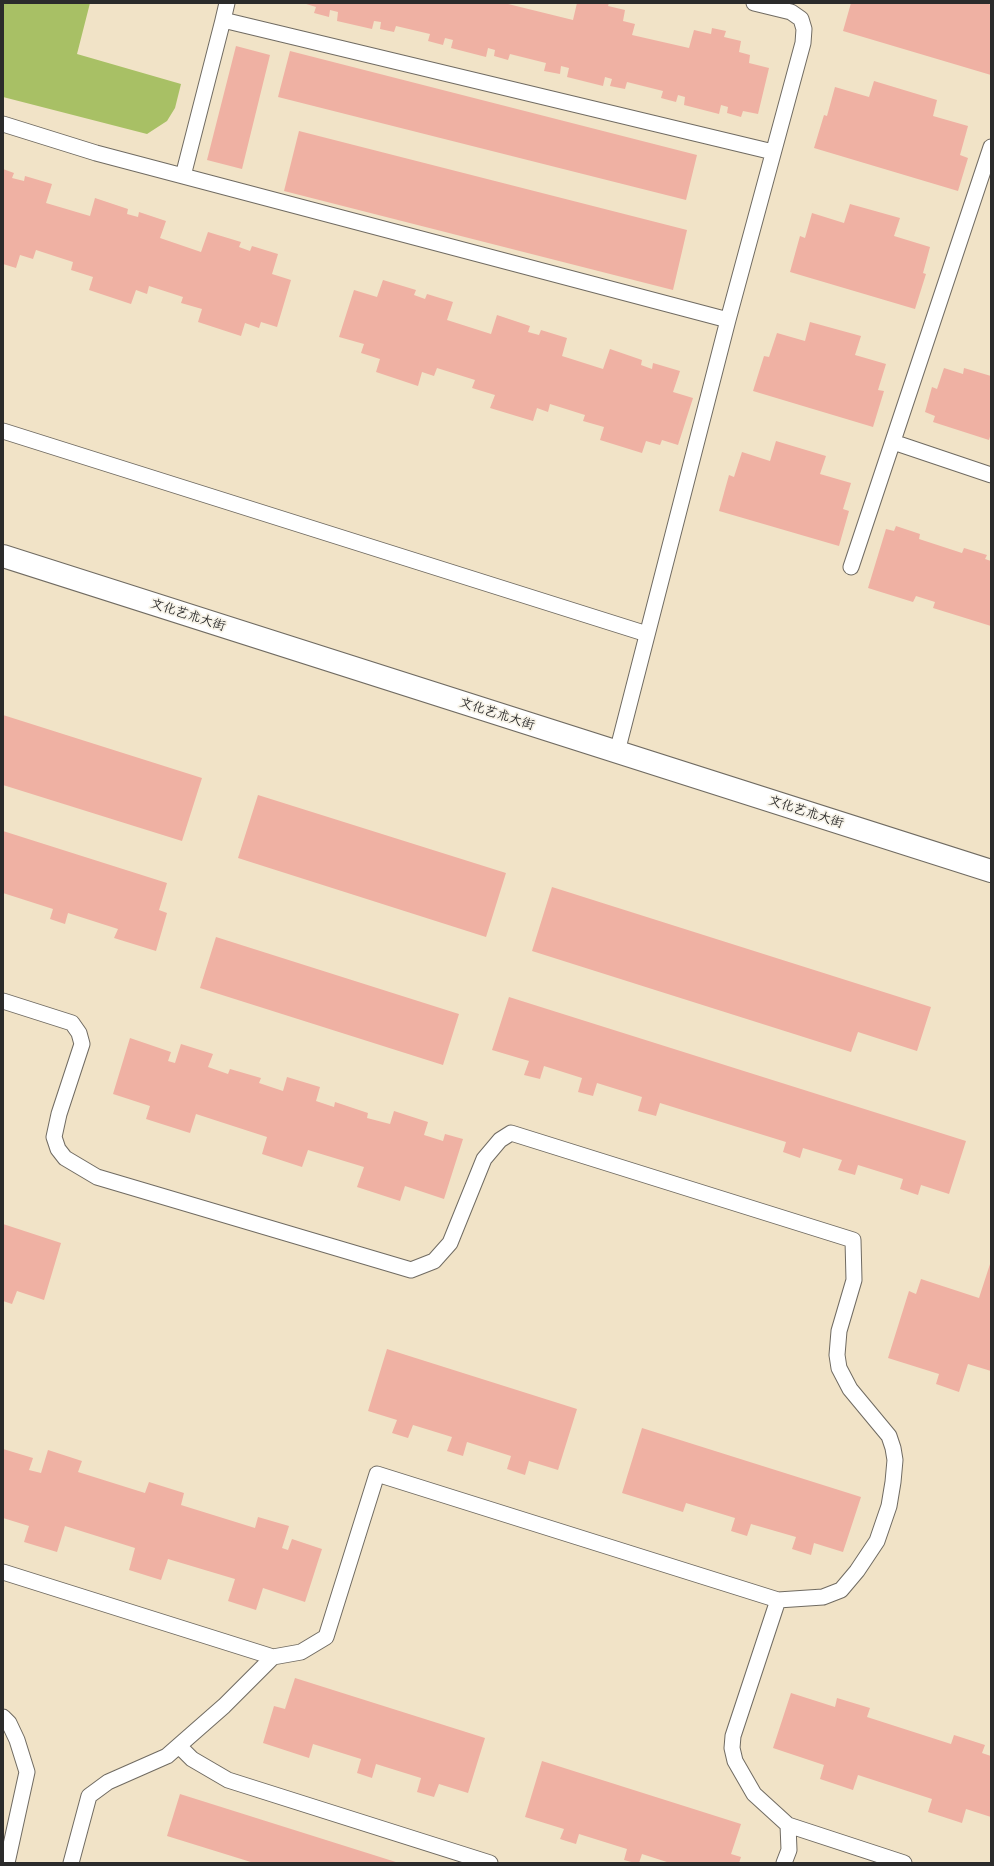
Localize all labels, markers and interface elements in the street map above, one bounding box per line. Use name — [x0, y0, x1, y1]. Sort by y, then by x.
street label: 文化艺术大街 — [148, 596, 228, 634]
street label: 文化艺术大街 — [457, 695, 537, 733]
street label: 文化艺术大街 — [766, 793, 846, 831]

